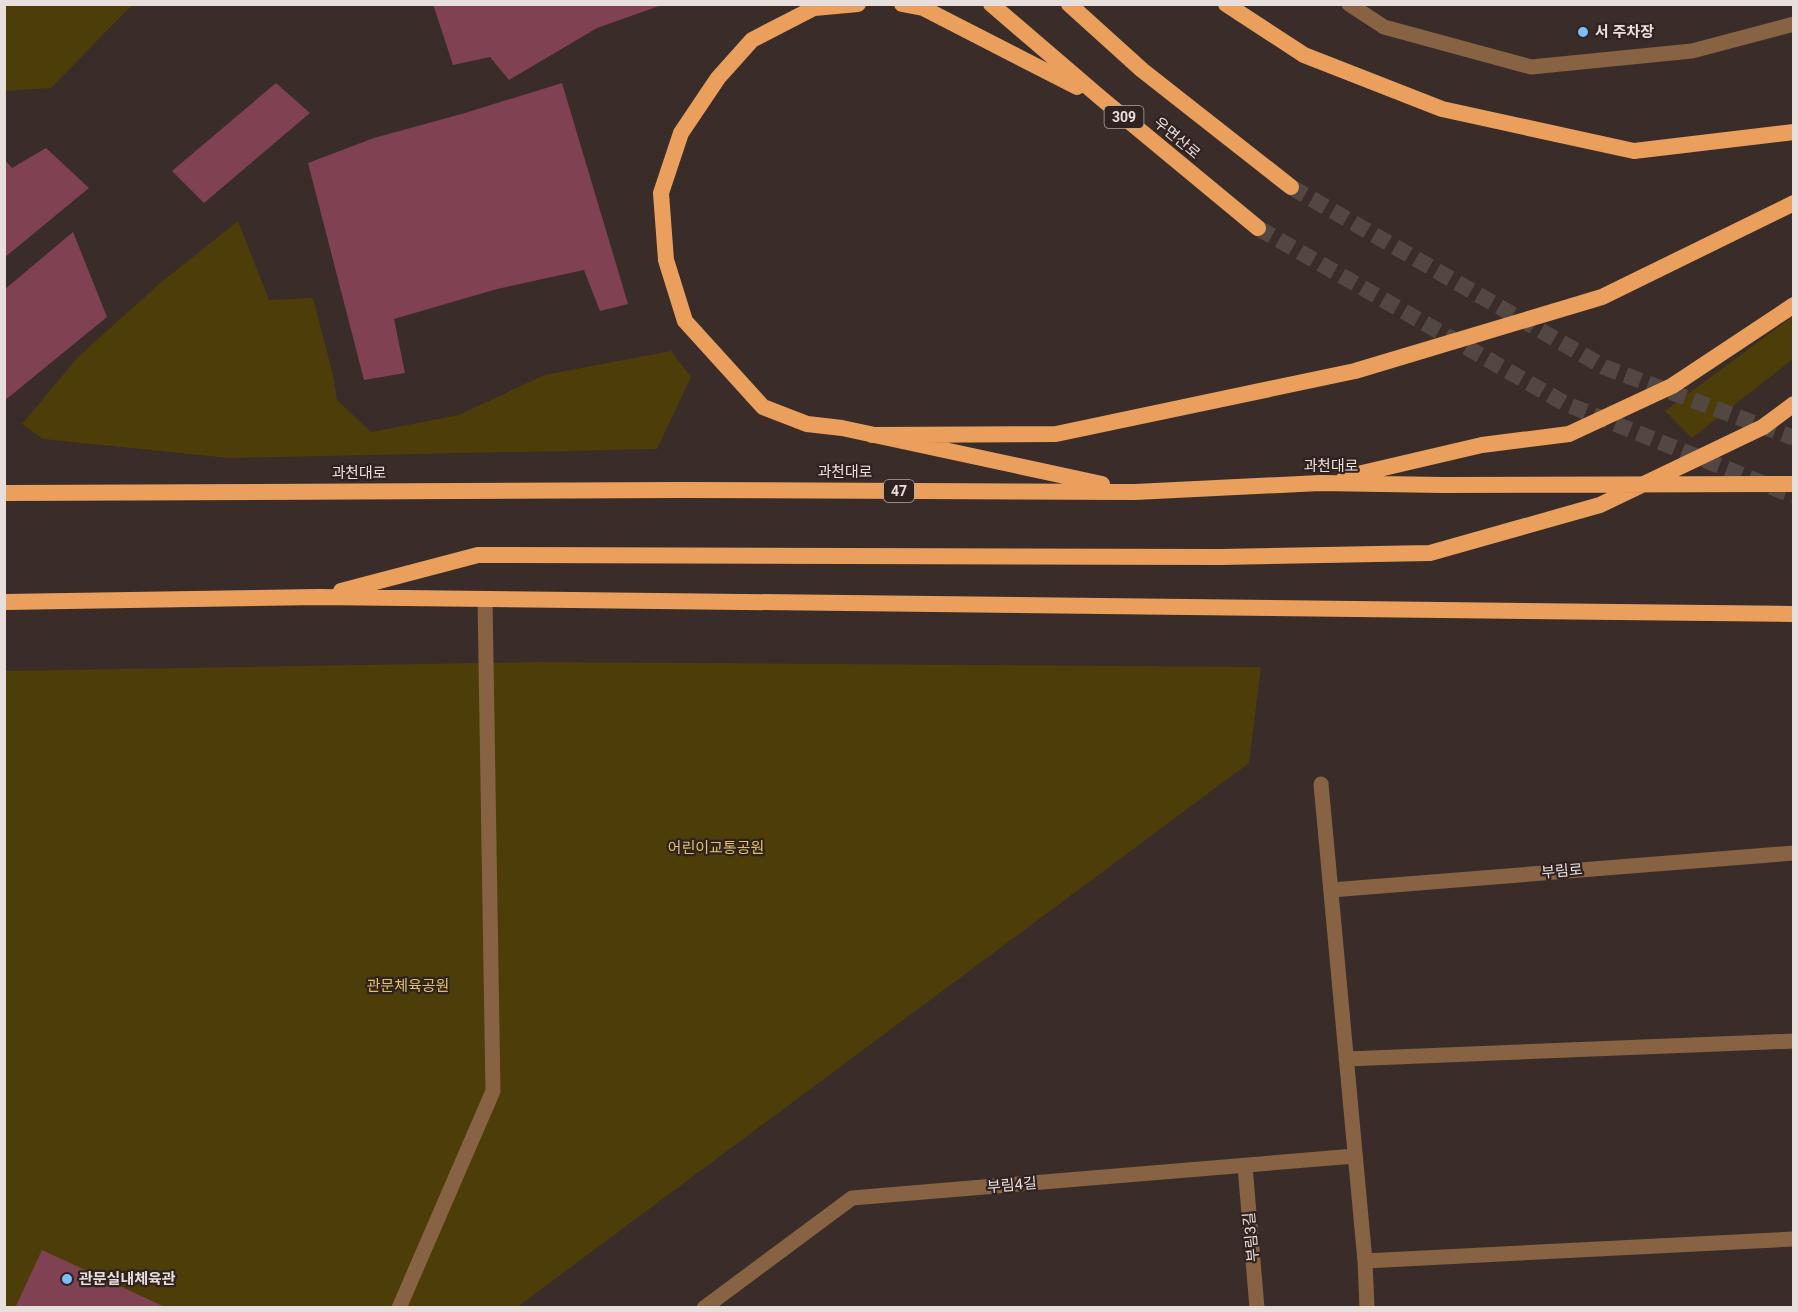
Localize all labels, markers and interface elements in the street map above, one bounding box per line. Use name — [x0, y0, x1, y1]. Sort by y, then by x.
place label: 서 주차장 — [1595, 23, 1654, 41]
marker: 서 주차장 — [1576, 25, 1590, 39]
road number: 309 — [1104, 106, 1144, 128]
street label: 우면산로 — [1150, 113, 1204, 163]
street label: 과천대로 — [1303, 457, 1359, 475]
street label: 과천대로 — [817, 463, 873, 481]
street label: 과천대로 — [331, 464, 387, 482]
road number: 47 — [884, 480, 914, 502]
park label: 어린이교통공원 — [668, 839, 764, 857]
street label: 부림로 — [1541, 860, 1583, 882]
park label: 관문체육공원 — [367, 977, 449, 995]
street label: 부림4길 — [986, 1174, 1038, 1196]
street label: 부림3길 — [1240, 1211, 1262, 1263]
place label: 관문실내체육관 — [79, 1270, 176, 1288]
marker: 관문실내체육관 — [60, 1272, 74, 1286]

